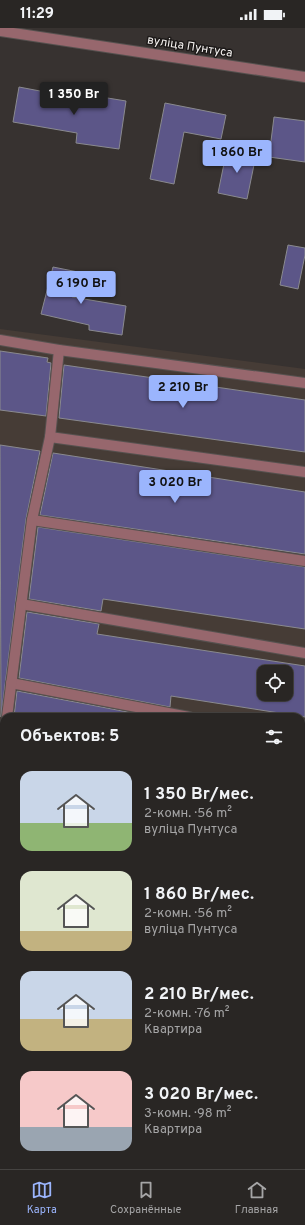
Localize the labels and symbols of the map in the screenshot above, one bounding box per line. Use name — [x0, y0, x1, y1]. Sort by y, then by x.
street label: вуліца Пунтуса — [146, 32, 234, 62]
pin: 1 350 Br — [33, 82, 115, 116]
pin: 1 860 Br — [196, 140, 278, 174]
pin: 6 190 Br — [40, 271, 122, 305]
pin: 2 210 Br — [142, 375, 224, 409]
pin: 3 020 Br — [134, 470, 216, 504]

